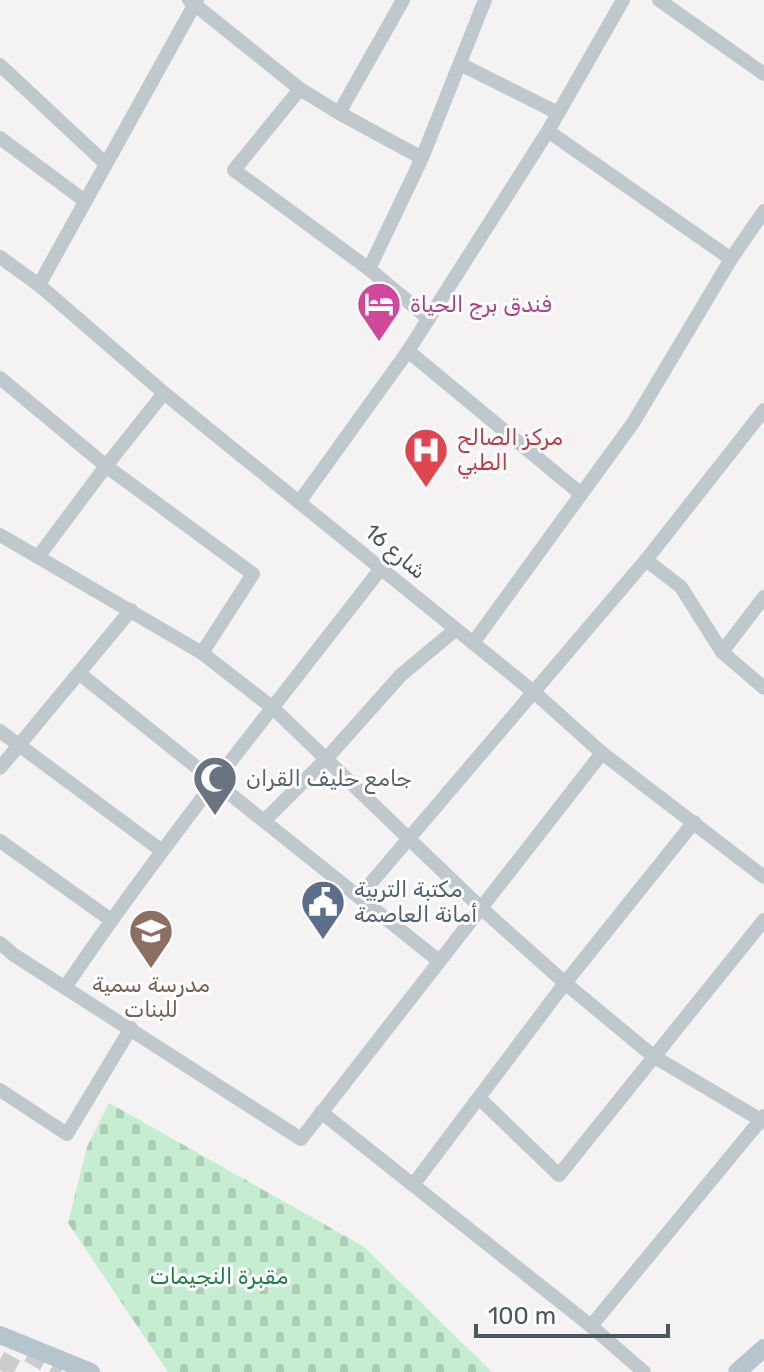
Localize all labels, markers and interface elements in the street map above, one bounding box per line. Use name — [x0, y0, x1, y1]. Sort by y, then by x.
hotel icon: فندق برج الحياة — [355, 280, 403, 343]
place label: فندق برج الحياة — [410, 291, 552, 320]
place label: مركز الصالح الطبي — [457, 424, 563, 479]
hospital icon: مركز الصالح الطبي — [402, 426, 450, 489]
street label: شارع 16 — [358, 518, 432, 586]
mosque icon: جامع حليف القران — [191, 754, 239, 817]
place label: جامع حليف القران — [246, 765, 412, 795]
place label: مكتبة التربية أمانة العاصمة — [354, 876, 477, 928]
public building icon: مكتبة التربية أمانة العاصمة — [299, 878, 347, 941]
school or university icon: مدرسة سمية للبنات — [127, 907, 175, 970]
place label: مدرسة سمية للبنات — [92, 971, 210, 1023]
park label: مقبرة النجيمات — [150, 1263, 288, 1290]
scale bar — [476, 1288, 668, 1338]
text: 100 m — [488, 1302, 556, 1330]

